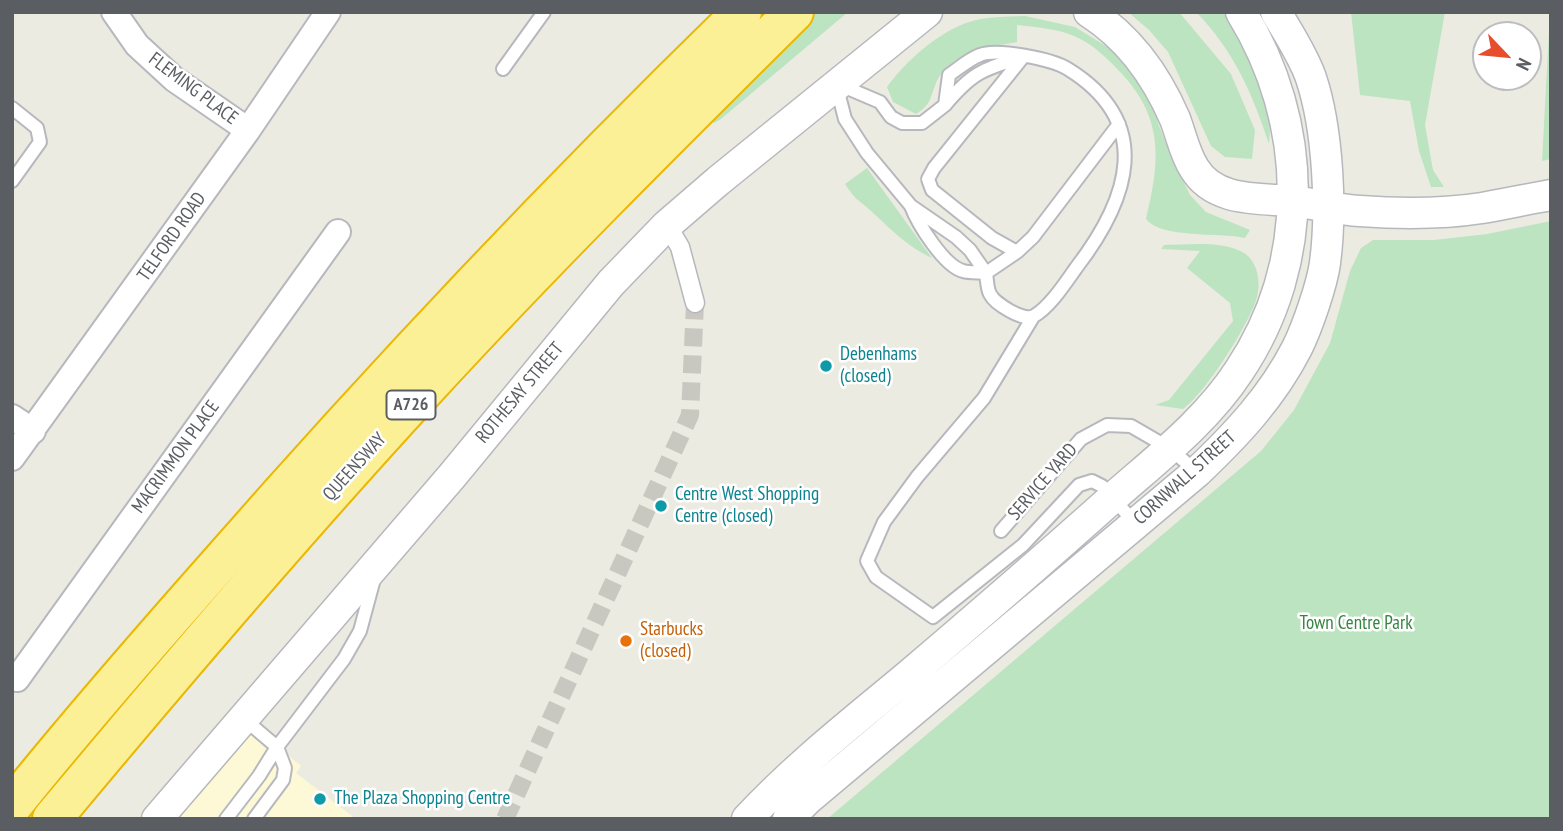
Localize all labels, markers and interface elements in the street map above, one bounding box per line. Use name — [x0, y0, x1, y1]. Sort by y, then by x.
north arrow — [1472, 21, 1542, 91]
street label: FLEMING PLACE — [144, 48, 242, 130]
text: N — [1511, 54, 1537, 74]
street label: TELFORD ROAD — [133, 188, 211, 286]
street label: ROTHESAY STREET — [471, 338, 569, 448]
place label: Debenhams (closed) — [840, 344, 917, 388]
marker: Debenhams (closed) — [818, 358, 834, 374]
road number: A726 — [386, 390, 436, 419]
street label: MACRIMMON PLACE — [127, 396, 225, 518]
street label: CORNWALL STREET — [1129, 426, 1241, 530]
street label: QUEENSWAY — [318, 428, 392, 506]
street label: SERVICE YARD — [1003, 439, 1083, 525]
place label: Centre West Shopping Centre (closed) — [675, 484, 819, 528]
marker: Centre West Shopping Centre (closed) — [653, 498, 669, 514]
park label: Town Centre Park — [1299, 613, 1413, 635]
place label: Starbucks (closed) — [640, 619, 703, 663]
marker: Starbucks (closed) — [618, 633, 634, 649]
place label: The Plaza Shopping Centre — [334, 788, 510, 810]
marker: The Plaza Shopping Centre — [312, 791, 328, 807]

